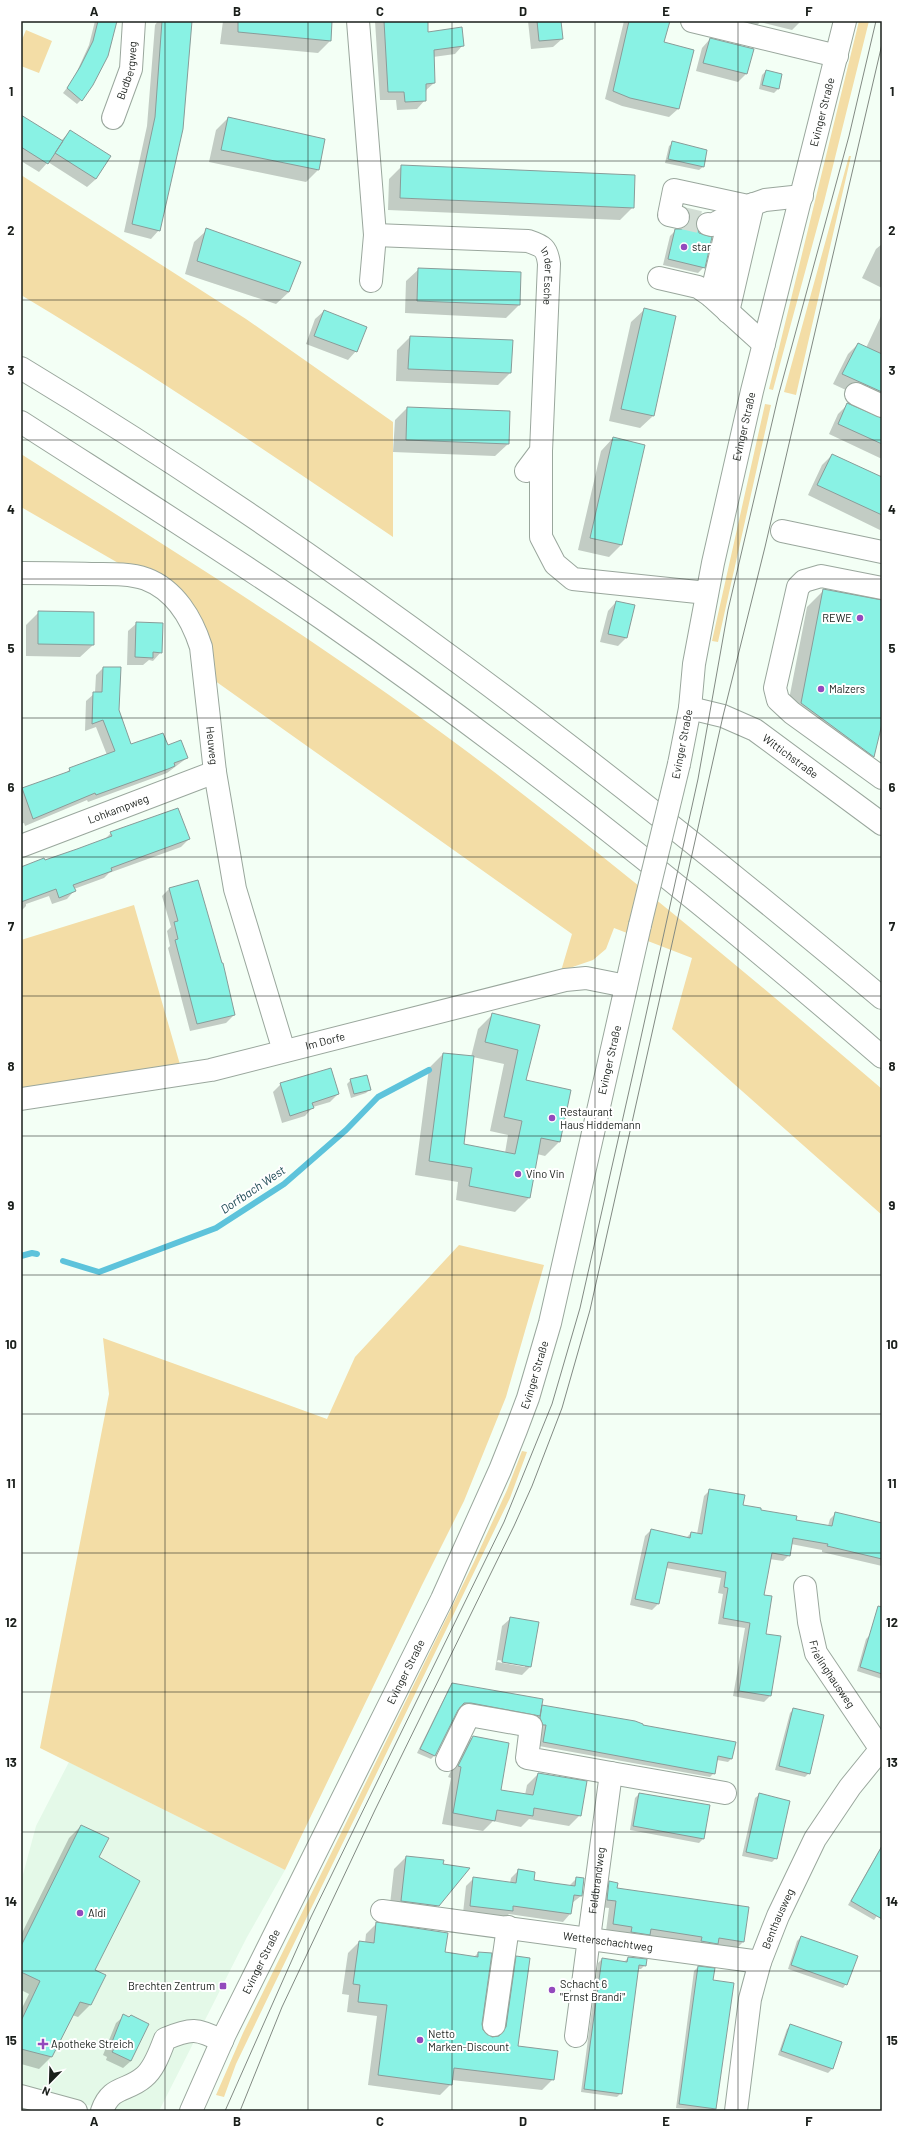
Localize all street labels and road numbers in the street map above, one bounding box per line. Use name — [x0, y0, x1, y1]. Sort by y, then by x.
street label: Budbergweg — [113, 41, 139, 101]
street label: Evinger Straße — [807, 76, 837, 148]
street label: In der Esche — [539, 243, 556, 305]
street label: Evinger Straße — [729, 390, 758, 462]
street label: Evinger Straße — [668, 708, 695, 780]
street label: Heuweg — [204, 726, 221, 765]
street label: Wittichstraße — [760, 731, 821, 781]
street label: Lohkampweg — [86, 791, 150, 826]
street label: Evinger Straße — [595, 1024, 623, 1096]
street label: Im Dorfe — [304, 1029, 346, 1052]
street label: Evinger Straße — [517, 1339, 551, 1411]
street label: Evinger Straße — [384, 1637, 427, 1706]
street label: Frielinghausweg — [807, 1639, 858, 1710]
street label: Feldbrandweg — [585, 1846, 607, 1914]
street label: Benthausweg — [759, 1886, 796, 1951]
street label: Evinger Straße — [239, 1927, 282, 1996]
street label: Wetterschachtweg — [562, 1929, 654, 1953]

